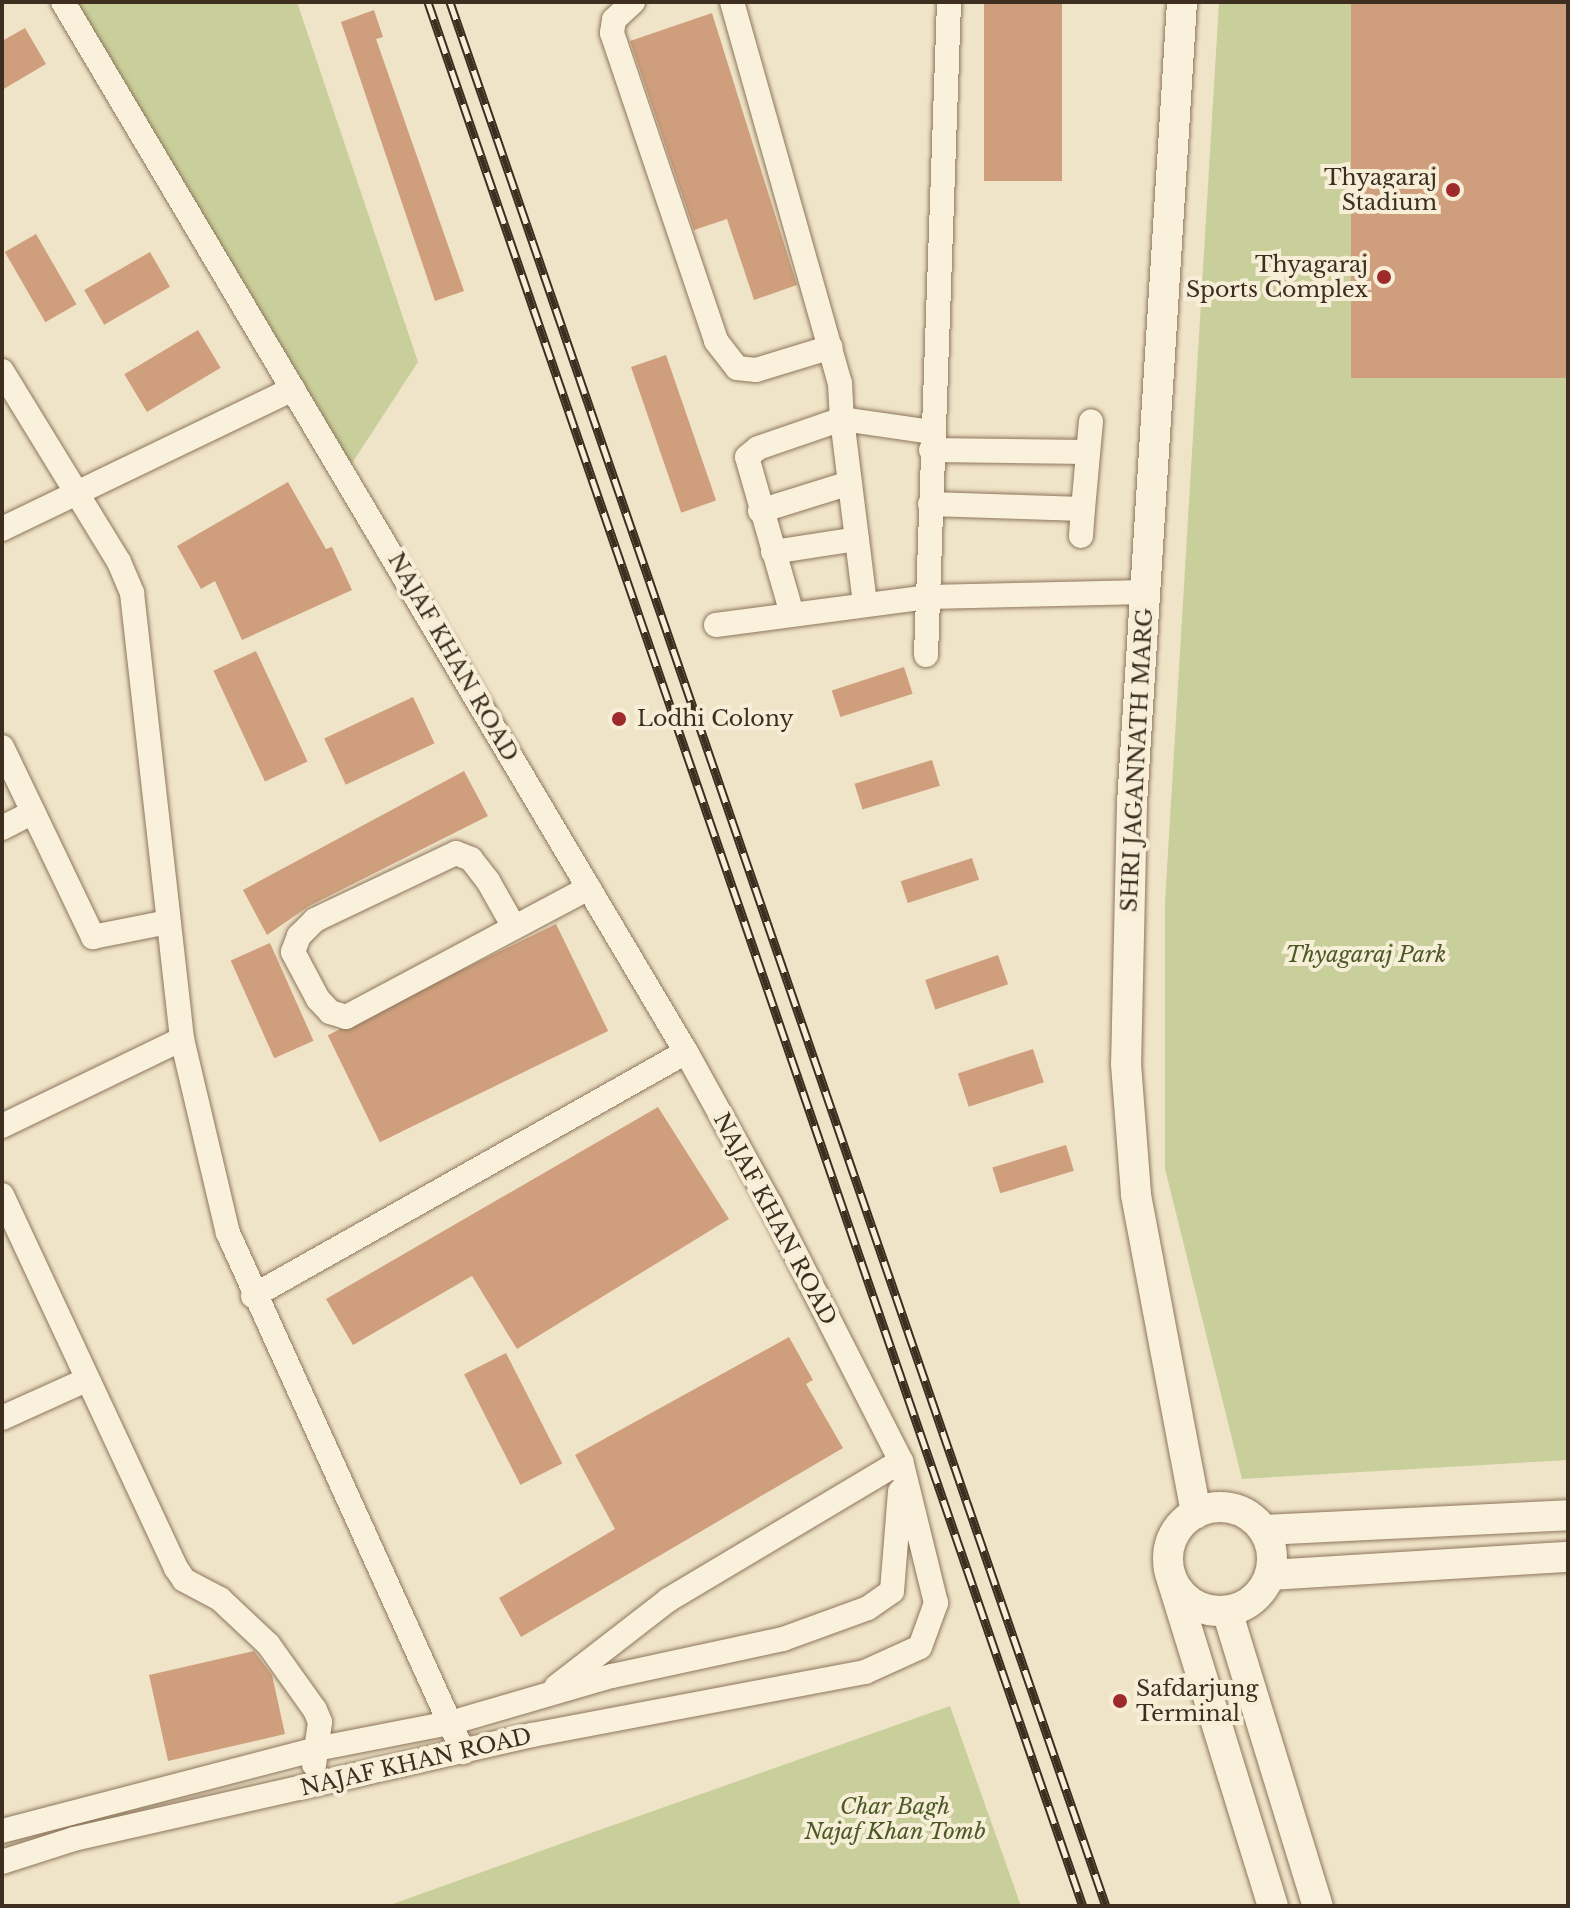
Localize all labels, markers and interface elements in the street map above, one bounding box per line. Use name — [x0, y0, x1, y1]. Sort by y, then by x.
place label: Thyagaraj Stadium — [1324, 164, 1437, 216]
marker: Thyagaraj Stadium — [1444, 181, 1462, 199]
place label: Thyagaraj Sports Complex — [1186, 251, 1368, 302]
marker: Thyagaraj Sports Complex — [1375, 268, 1393, 286]
street label: NAJAF KHAN ROAD — [382, 548, 524, 766]
street label: SHRI JAGANNATH MARG — [1116, 607, 1158, 913]
place label: Lodhi Colony — [637, 706, 794, 732]
marker: Lodhi Colony — [608, 708, 630, 730]
park label: Thyagaraj Park — [1286, 942, 1446, 968]
street label: NAJAF KHAN ROAD — [708, 1108, 842, 1330]
place label: Safdarjung Terminal — [1136, 1675, 1259, 1726]
marker: Safdarjung Terminal — [1111, 1692, 1129, 1710]
street label: NAJAF KHAN ROAD — [298, 1722, 534, 1802]
park label: Char Bagh Najaf Khan Tomb — [803, 1793, 987, 1844]

